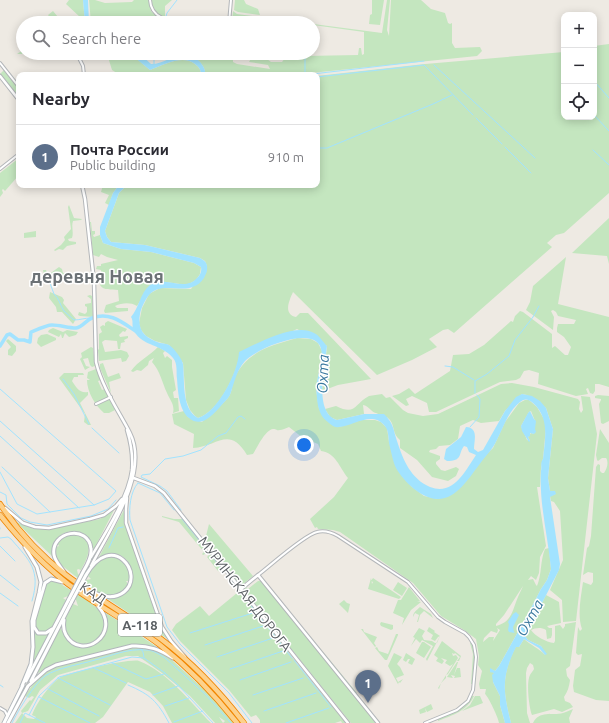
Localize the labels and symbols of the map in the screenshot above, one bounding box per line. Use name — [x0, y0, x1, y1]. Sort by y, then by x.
district label: деревня Новая — [30, 266, 164, 286]
water label: Охта — [313, 354, 332, 394]
your location — [294, 435, 314, 455]
street label: МУРИНСКАЯ ДОРОГА — [195, 533, 295, 655]
street label: КАД — [77, 579, 109, 608]
water label: Охта — [512, 597, 547, 639]
road number: А-118 — [118, 614, 162, 636]
pin: 1 — [355, 670, 381, 703]

